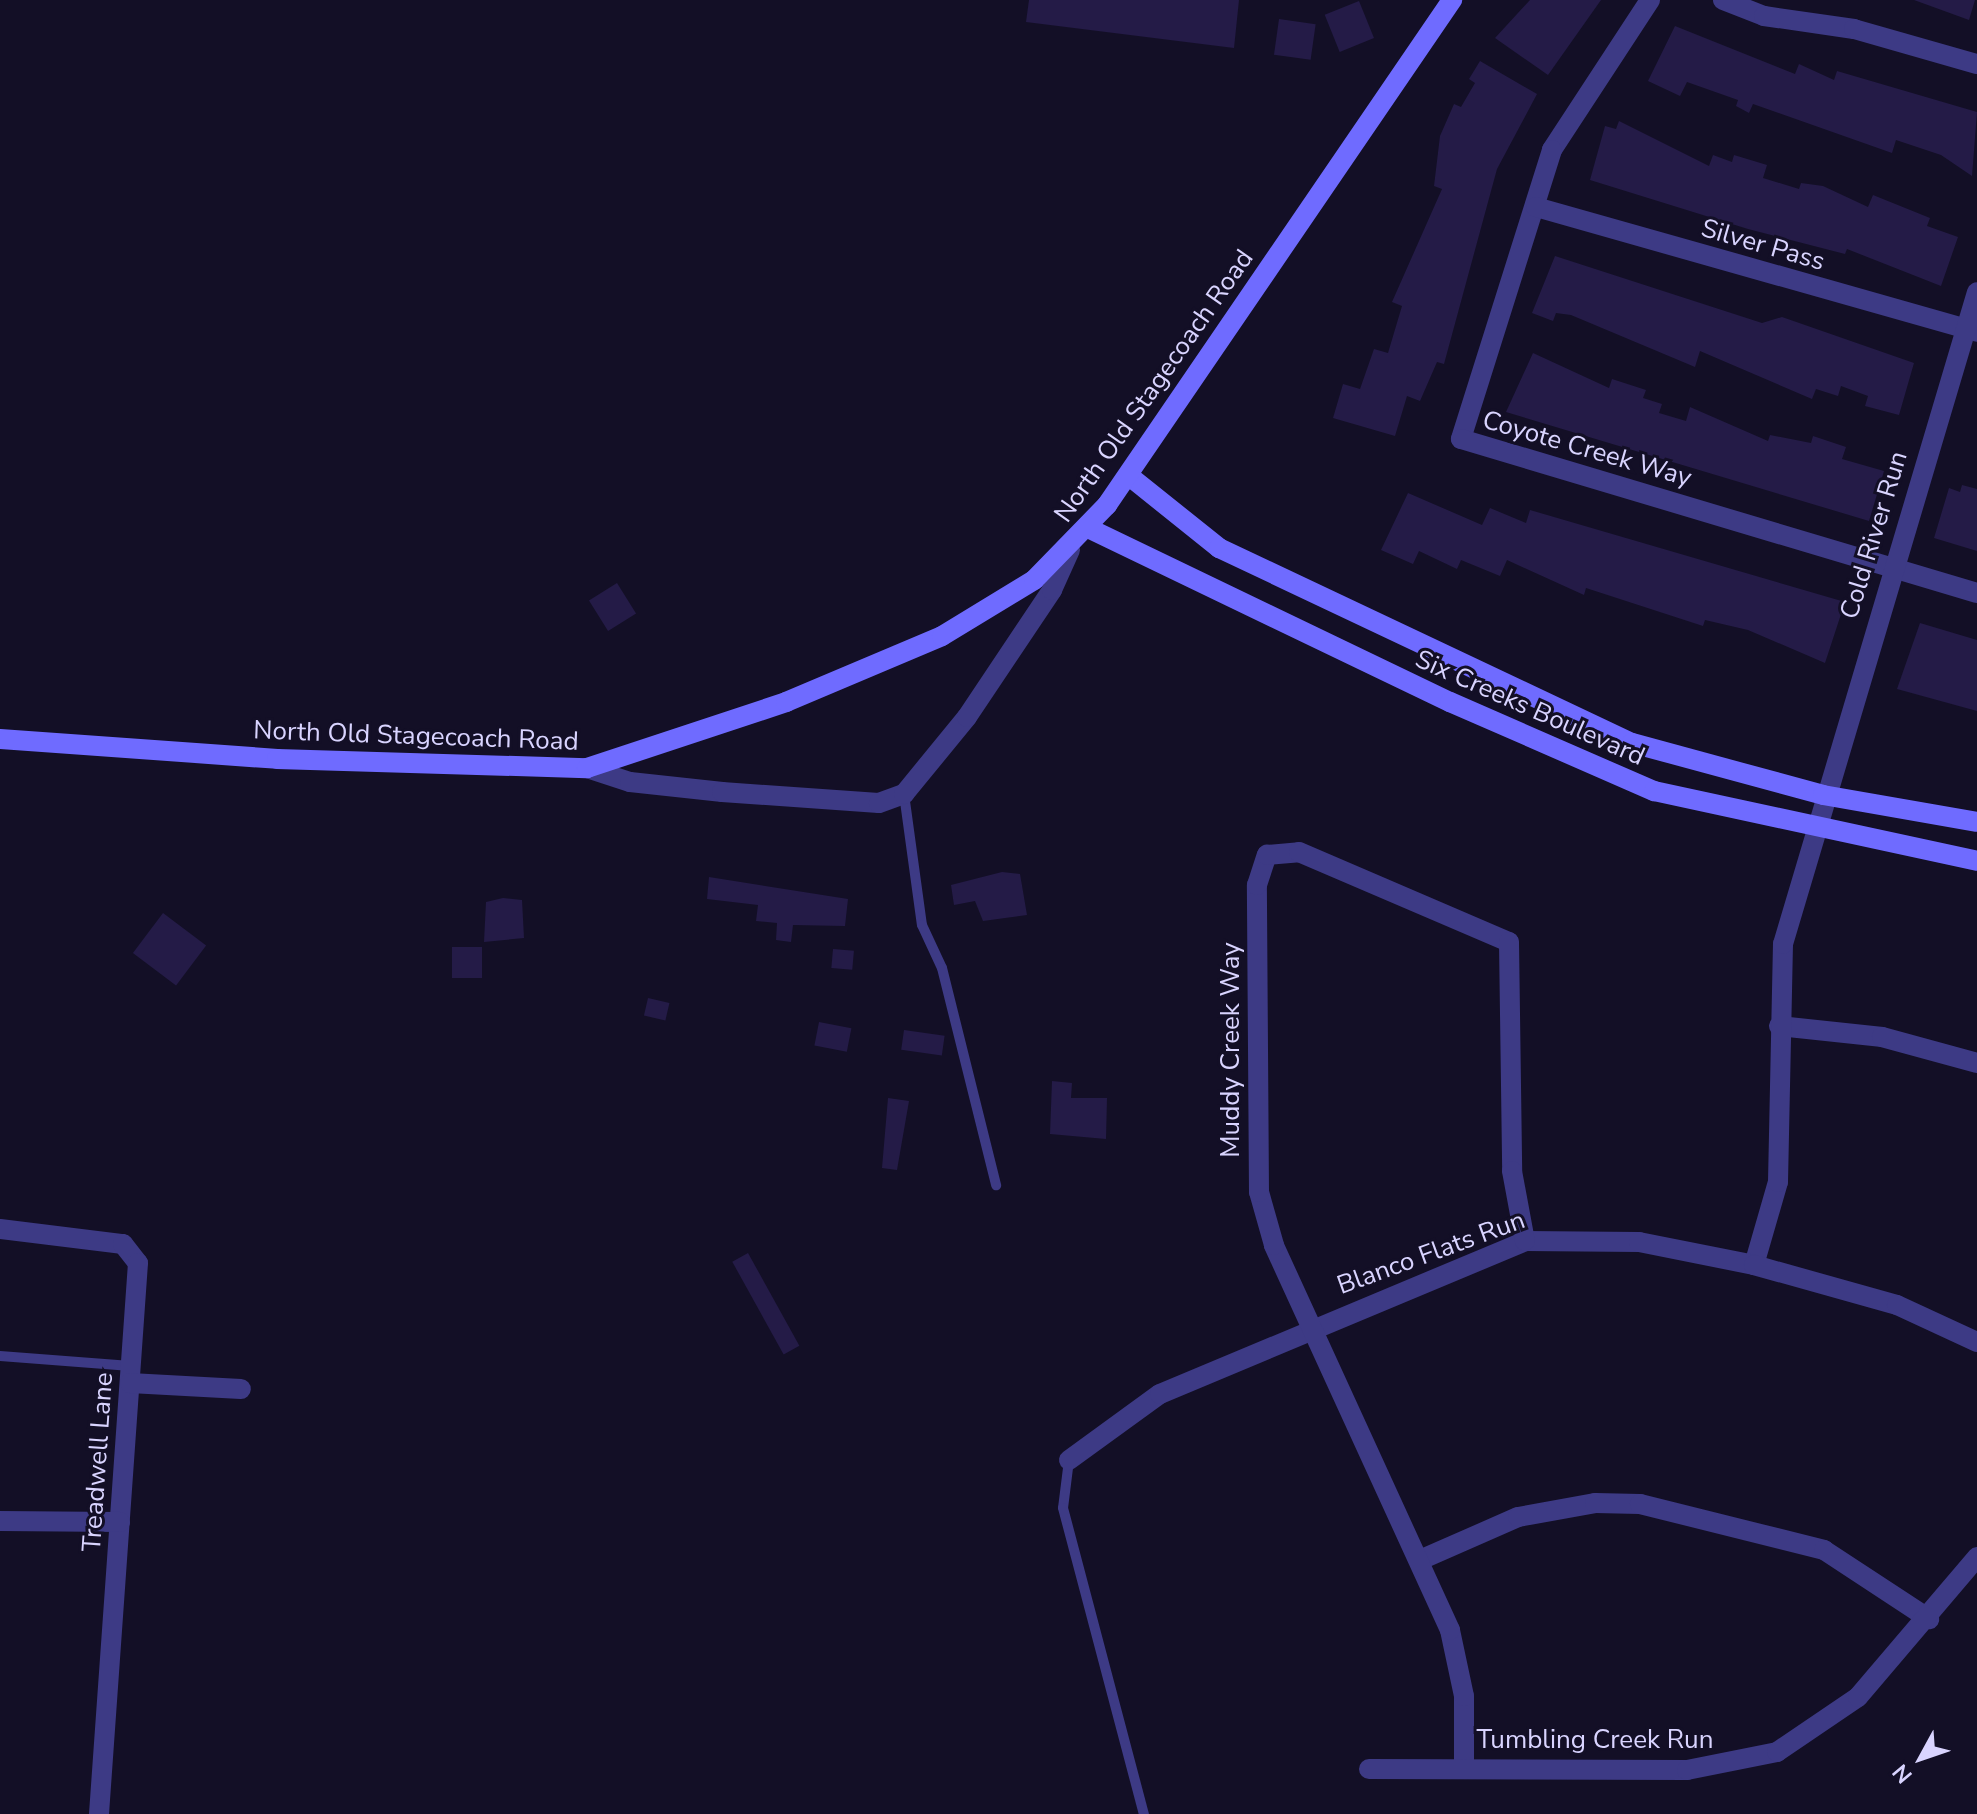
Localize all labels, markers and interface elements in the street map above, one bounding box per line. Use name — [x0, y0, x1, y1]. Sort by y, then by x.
street label: Silver Pass — [1698, 212, 1828, 278]
street label: North Old Stagecoach Road — [1048, 244, 1260, 528]
street label: Coyote Creek Way — [1479, 404, 1695, 494]
street label: Cold River Run — [1834, 447, 1914, 623]
street label: Six Creeks Boulevard — [1411, 643, 1649, 773]
street label: North Old Stagecoach Road — [253, 715, 579, 757]
street label: Muddy Creek Way — [1215, 942, 1247, 1158]
street label: Blanco Flats Run — [1333, 1205, 1529, 1301]
street label: Treadwell Lane — [76, 1371, 120, 1553]
north arrow — [1881, 1718, 1961, 1798]
street label: Tumbling Creek Run — [1477, 1724, 1713, 1756]
text: N — [1886, 1757, 1919, 1789]

